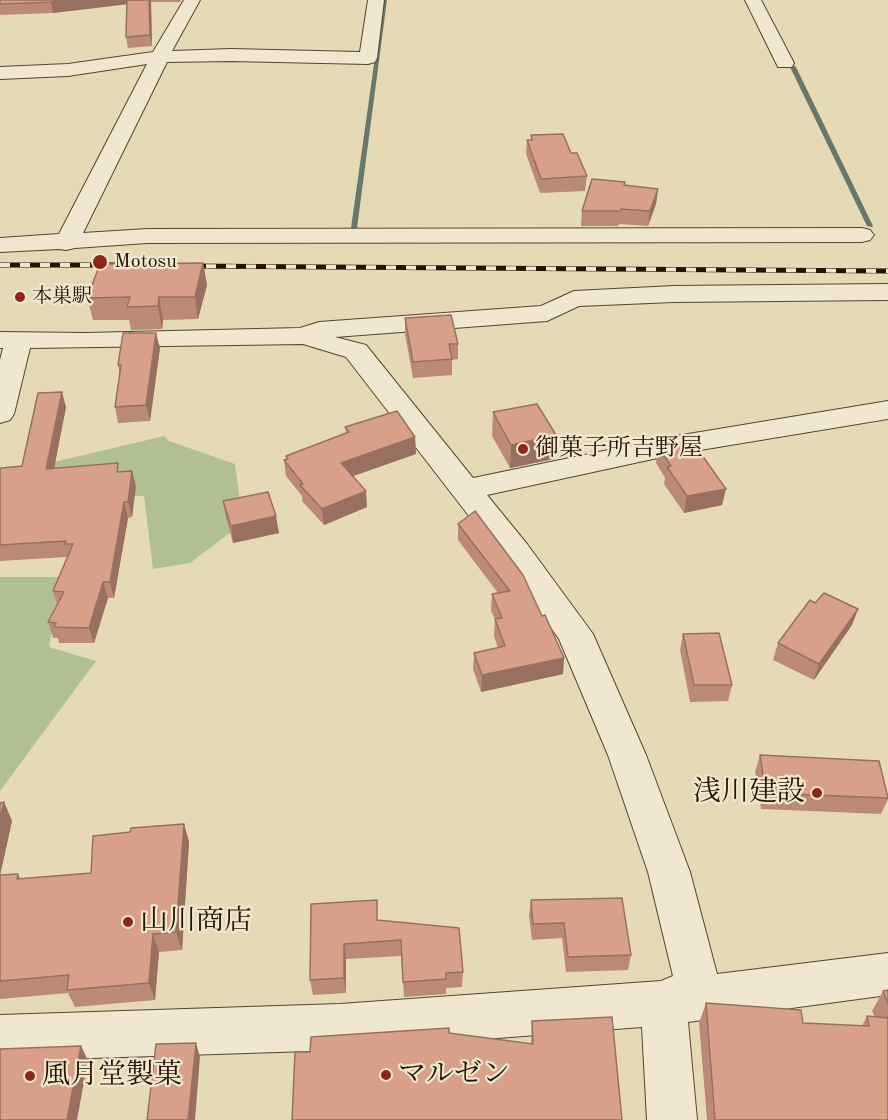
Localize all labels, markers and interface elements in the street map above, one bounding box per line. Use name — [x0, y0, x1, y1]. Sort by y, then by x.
place label: Motosu — [114, 250, 177, 274]
marker: Motosu — [91, 253, 109, 271]
place label: 本巣駅 — [32, 285, 92, 309]
marker: 本巣駅 — [13, 290, 27, 304]
place label: 御菓子所吉野屋 — [535, 435, 703, 463]
marker: 御菓子所吉野屋 — [516, 442, 530, 456]
place label: 浅川建設 — [693, 776, 805, 810]
marker: 浅川建設 — [810, 786, 824, 800]
place label: 山川商店 — [140, 905, 252, 939]
marker: 山川商店 — [121, 915, 135, 929]
place label: マルゼン — [398, 1058, 510, 1092]
place label: 風月堂製菓 — [42, 1059, 182, 1093]
marker: マルゼン — [379, 1068, 393, 1082]
marker: 風月堂製菓 — [23, 1069, 37, 1083]

